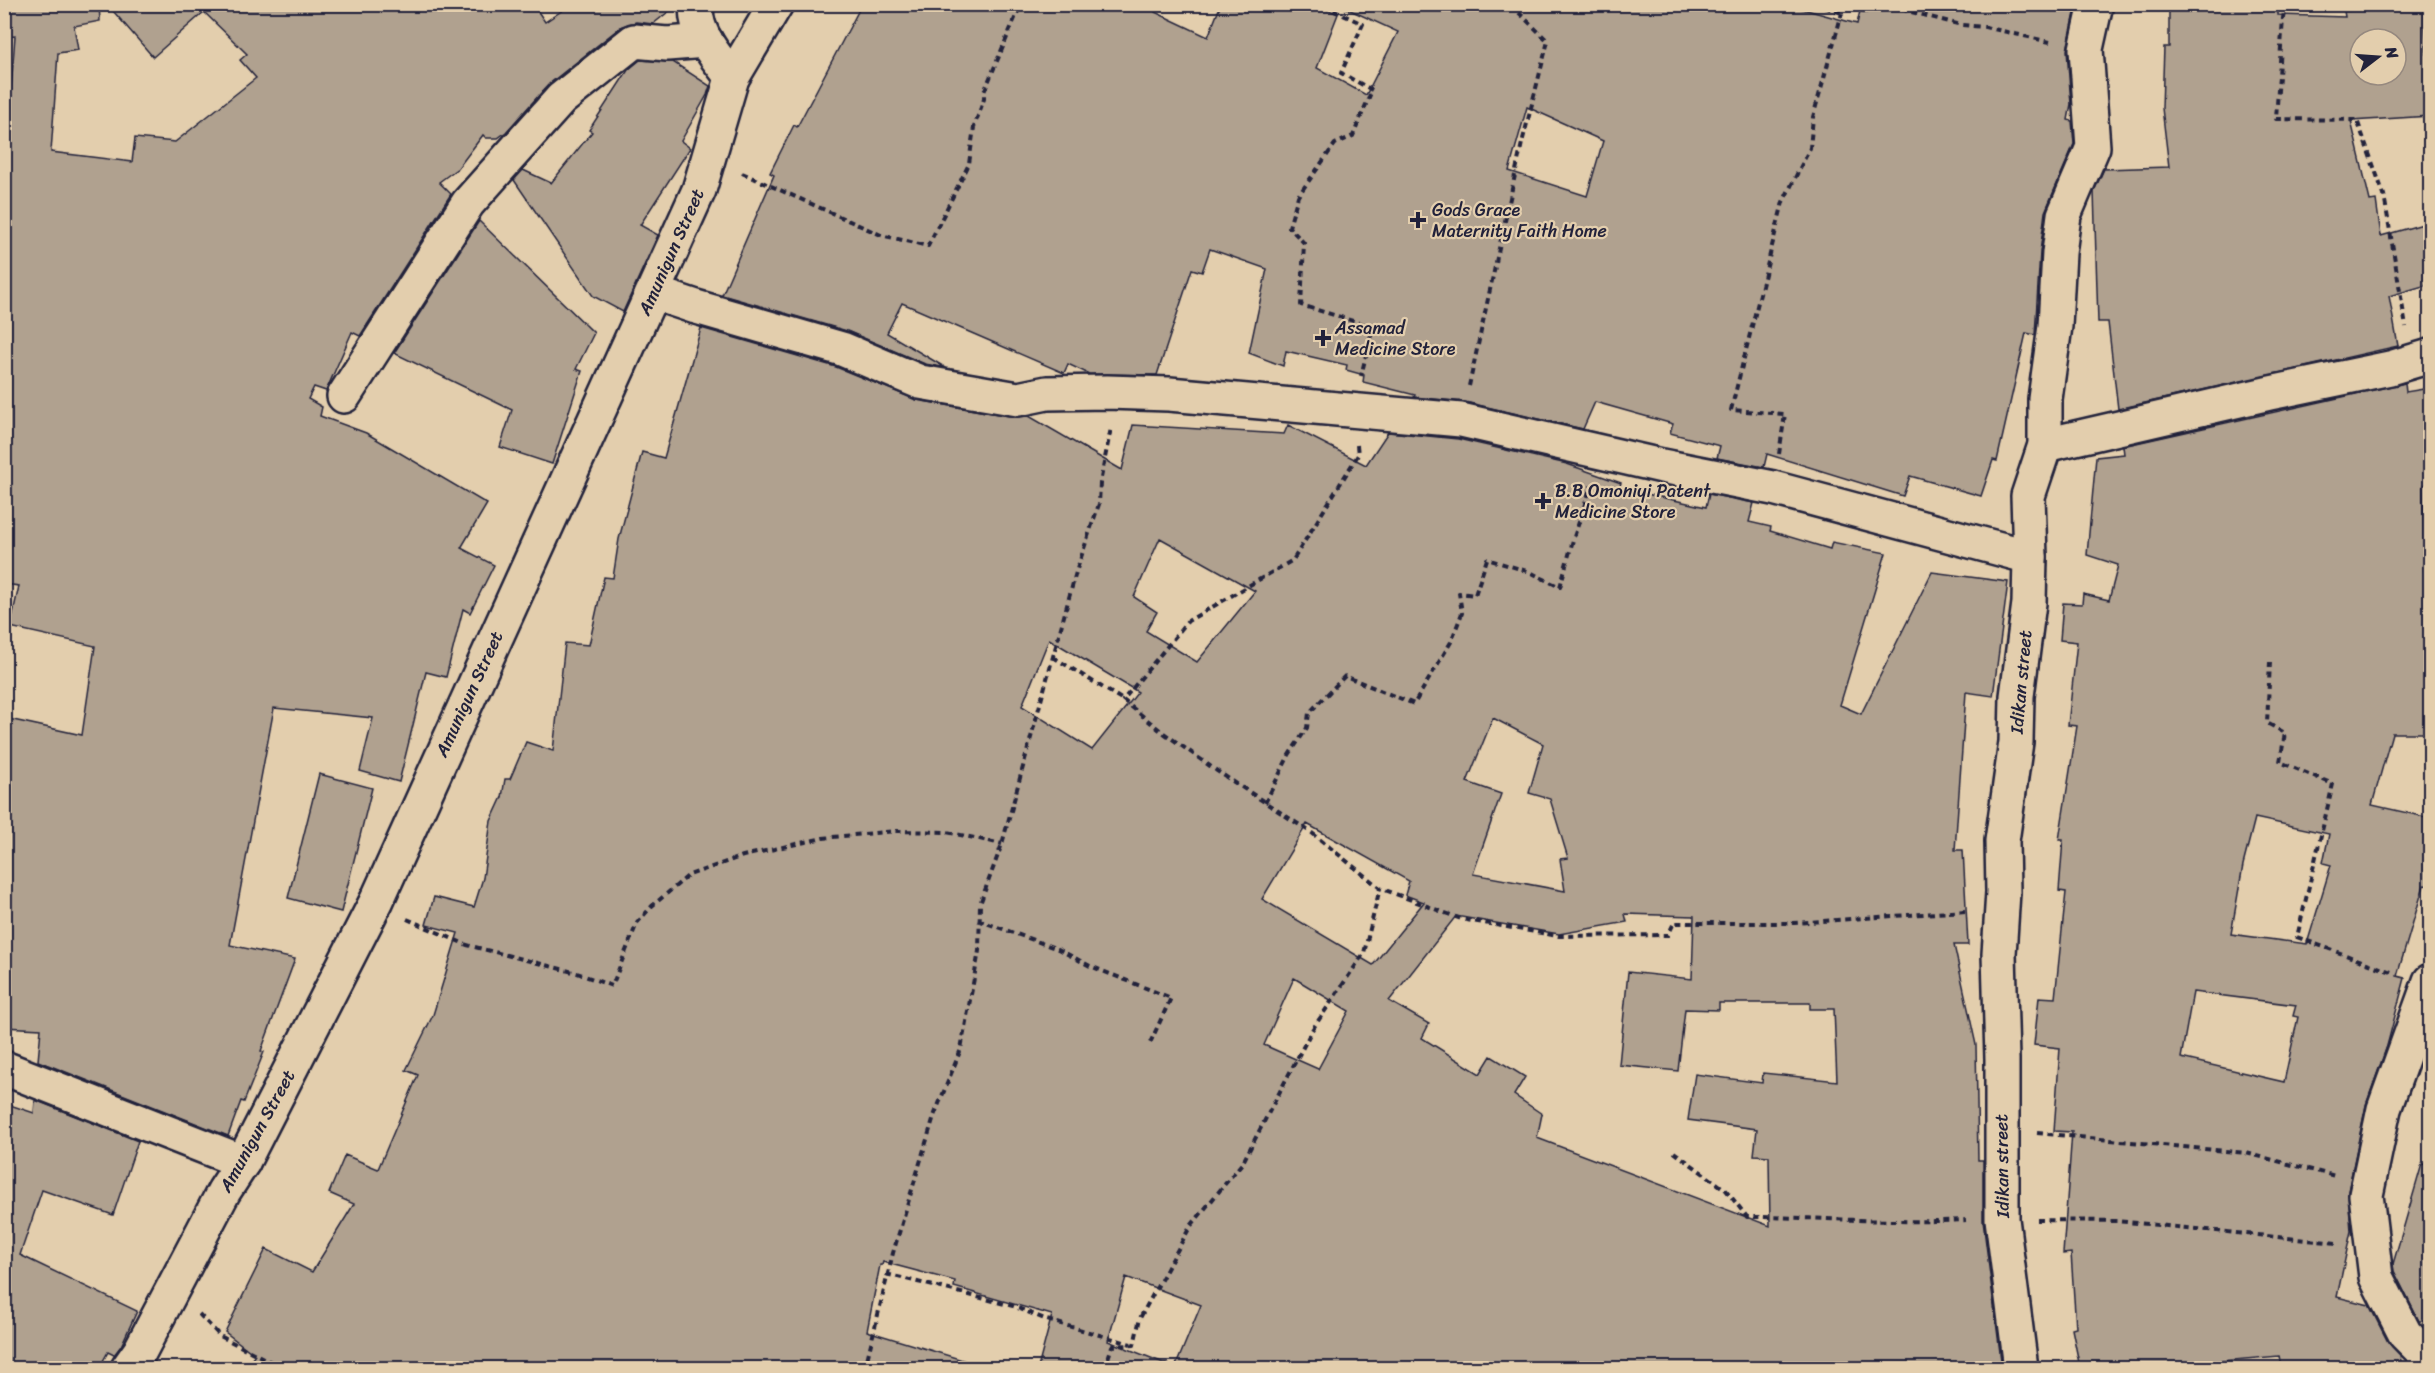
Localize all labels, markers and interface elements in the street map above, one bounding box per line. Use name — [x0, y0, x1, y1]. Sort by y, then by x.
north arrow — [2348, 27, 2408, 87]
text: N — [2376, 42, 2408, 63]
street label: Amunigun Street — [628, 183, 713, 322]
place label: Gods Grace Maternity Faith Home — [1432, 194, 1607, 247]
marker: Gods Grace Maternity Faith Home — [1409, 211, 1427, 229]
place label: Assamad Medicine Store — [1334, 312, 1456, 365]
marker: Assamad Medicine Store — [1316, 331, 1330, 345]
place label: B.B Omoniyi Patent Medicine Store — [1555, 475, 1711, 528]
marker: B.B Omoniyi Patent Medicine Store — [1536, 494, 1550, 508]
street label: Amunigun Street — [425, 625, 512, 763]
street label: Idikan street — [2000, 629, 2041, 736]
street label: Amunigun Street — [210, 1064, 304, 1199]
street label: Idikan street — [1985, 1114, 2019, 1219]

